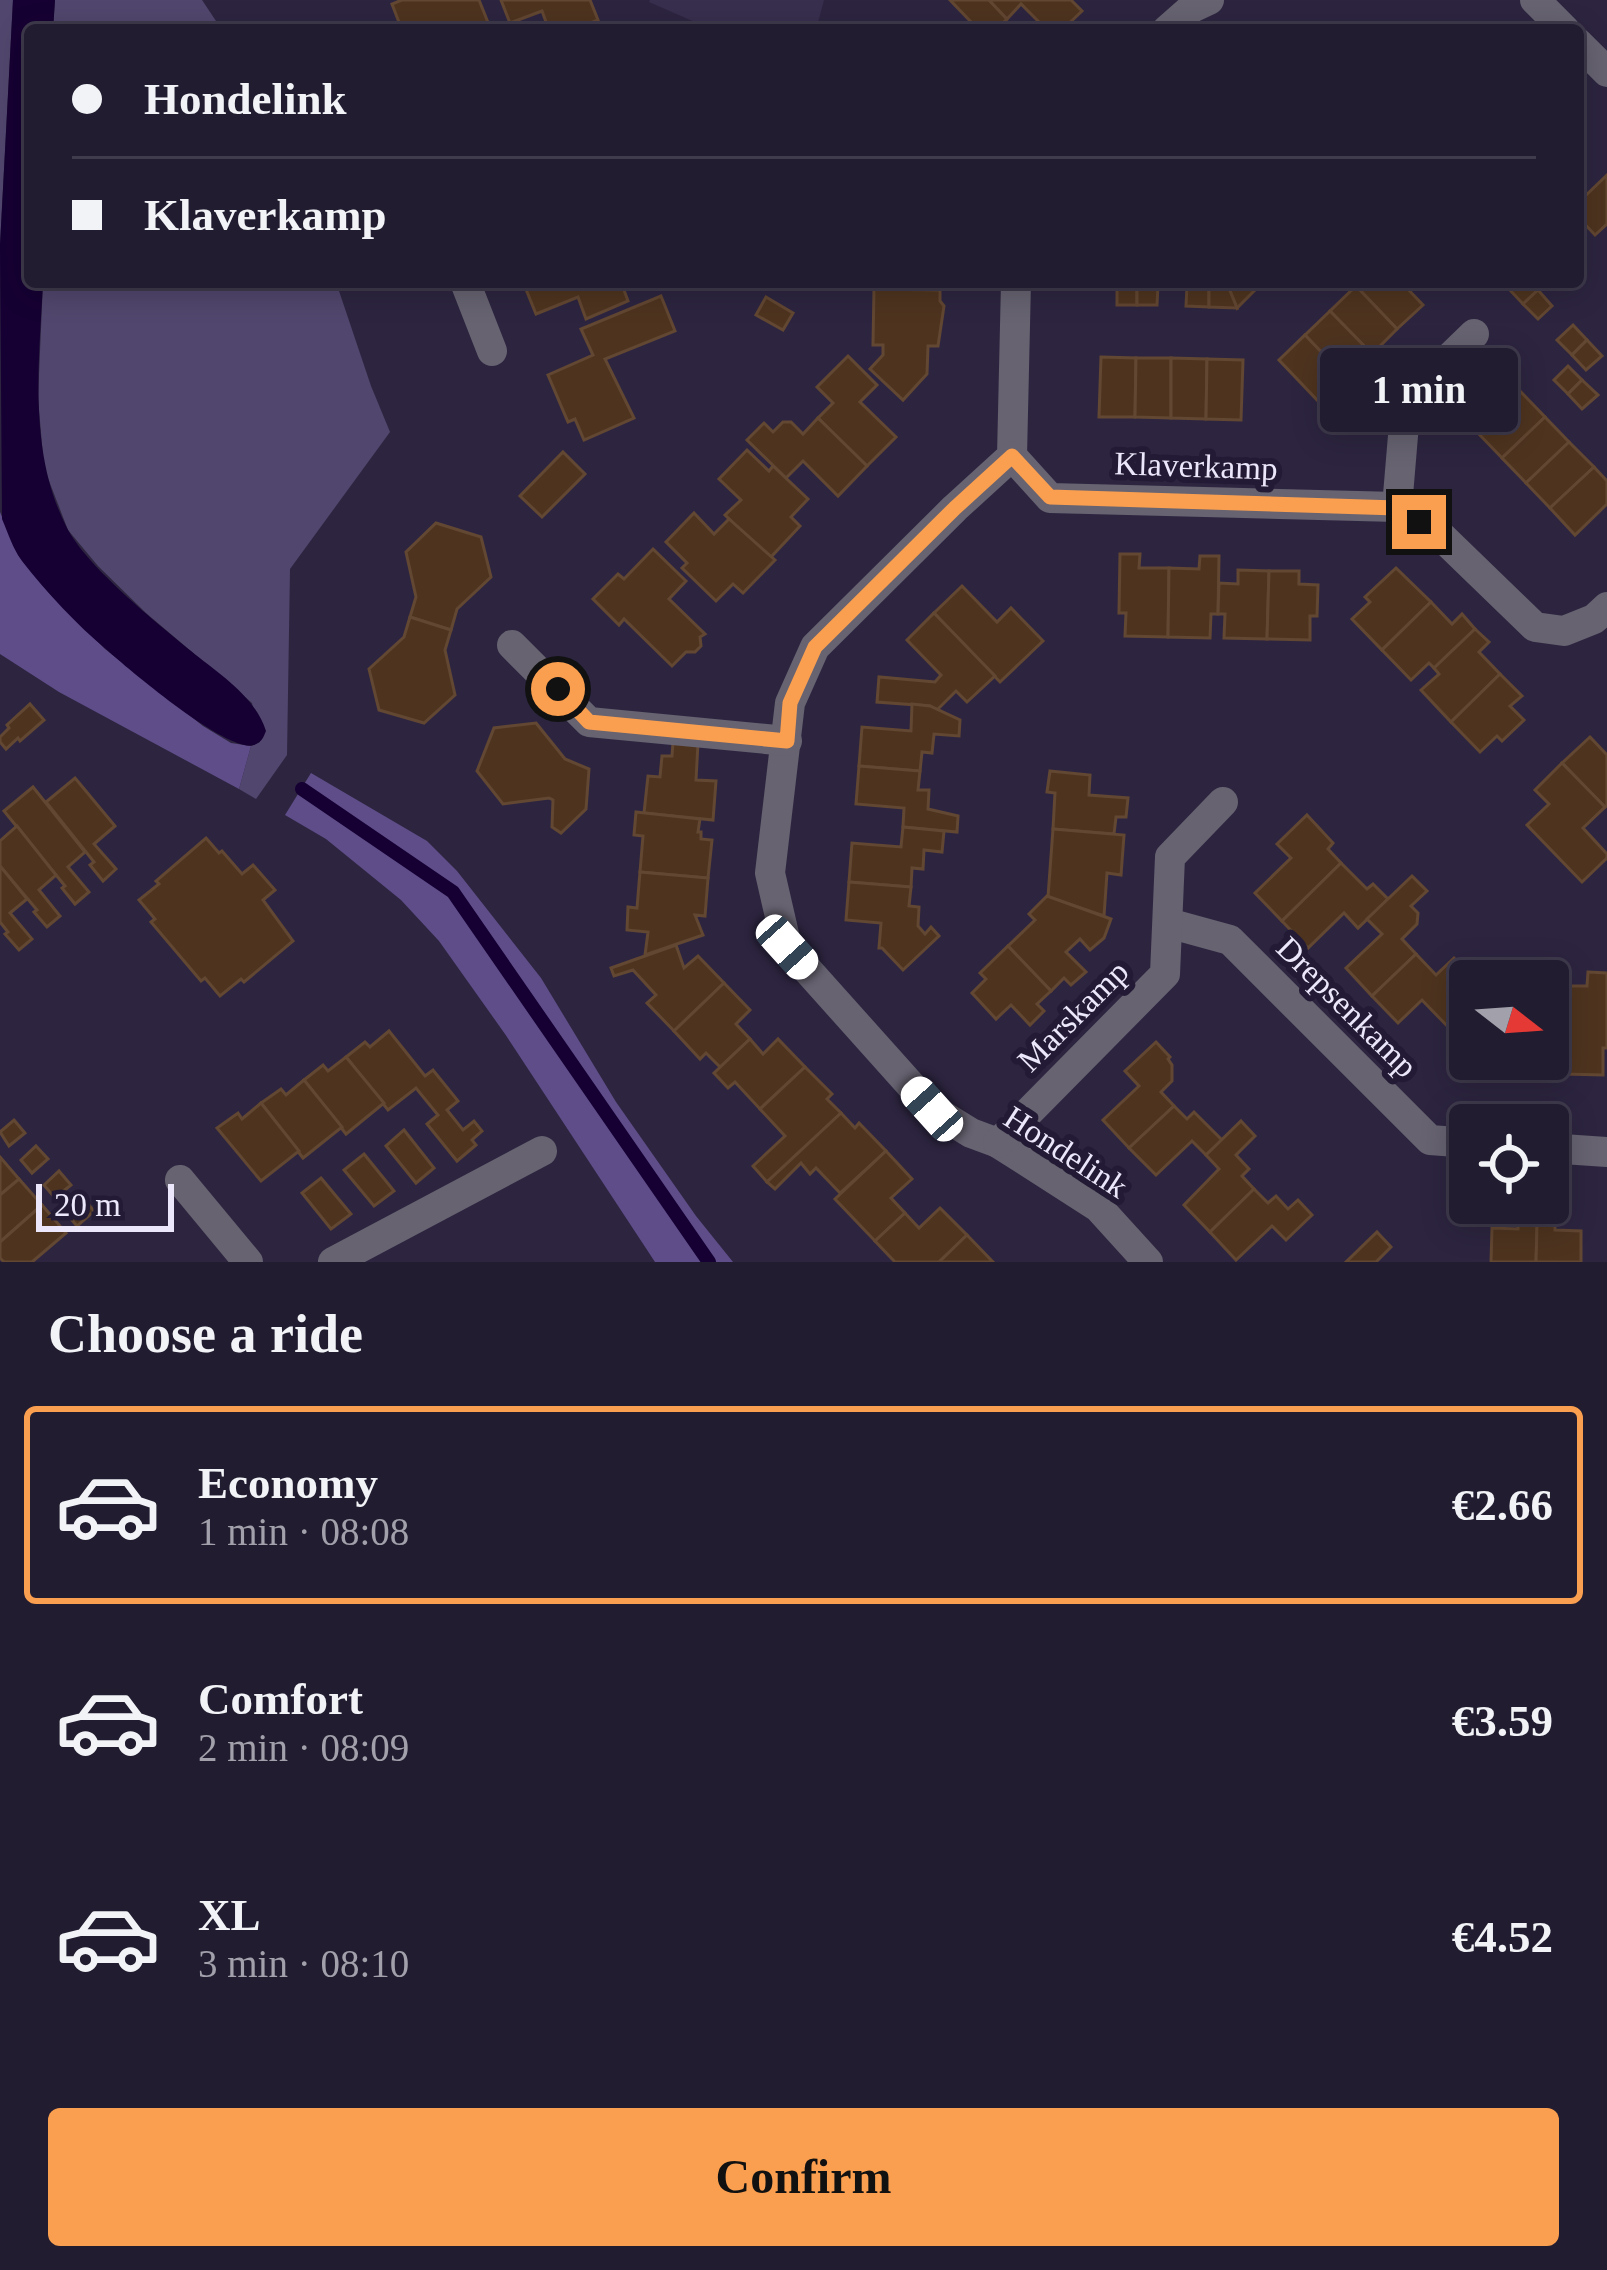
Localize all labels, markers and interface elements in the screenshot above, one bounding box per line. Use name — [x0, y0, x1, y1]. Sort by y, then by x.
text: Hondelink — [144, 74, 347, 124]
text: Klaverkamp — [144, 190, 387, 240]
callout: 1 min — [1320, 348, 1518, 432]
text: 1 min — [1372, 368, 1466, 411]
street label: Klaverkamp — [1114, 445, 1278, 487]
route end — [1392, 495, 1446, 549]
route start — [531, 662, 585, 716]
car — [750, 908, 824, 986]
street label: Drepsenkamp — [1269, 929, 1425, 1085]
street label: Marskamp — [1010, 953, 1136, 1079]
north arrow — [1449, 960, 1569, 1080]
map controls — [1449, 960, 1569, 1224]
car — [895, 1070, 969, 1148]
street label: Hondelink — [998, 1099, 1135, 1205]
button: locate — [1449, 1104, 1569, 1224]
scale bar — [36, 1178, 174, 1231]
text: 20 m — [54, 1187, 121, 1223]
text: Choose a ride — [48, 1304, 363, 1364]
icon: car — [54, 1451, 162, 1559]
text: Economy — [198, 1458, 378, 1508]
text: €2.66 — [1452, 1480, 1553, 1530]
text: 1 min · 08:08 — [198, 1510, 409, 1553]
icon: car — [54, 1667, 162, 1775]
text: Comfort — [198, 1674, 363, 1724]
text: €3.59 — [1452, 1696, 1553, 1746]
text: 2 min · 08:09 — [198, 1726, 409, 1769]
icon: car — [54, 1883, 162, 1991]
text: XL — [198, 1890, 261, 1940]
text: €4.52 — [1452, 1912, 1553, 1962]
text: 3 min · 08:10 — [198, 1942, 409, 1985]
button: Confirm — [48, 2108, 1559, 2246]

